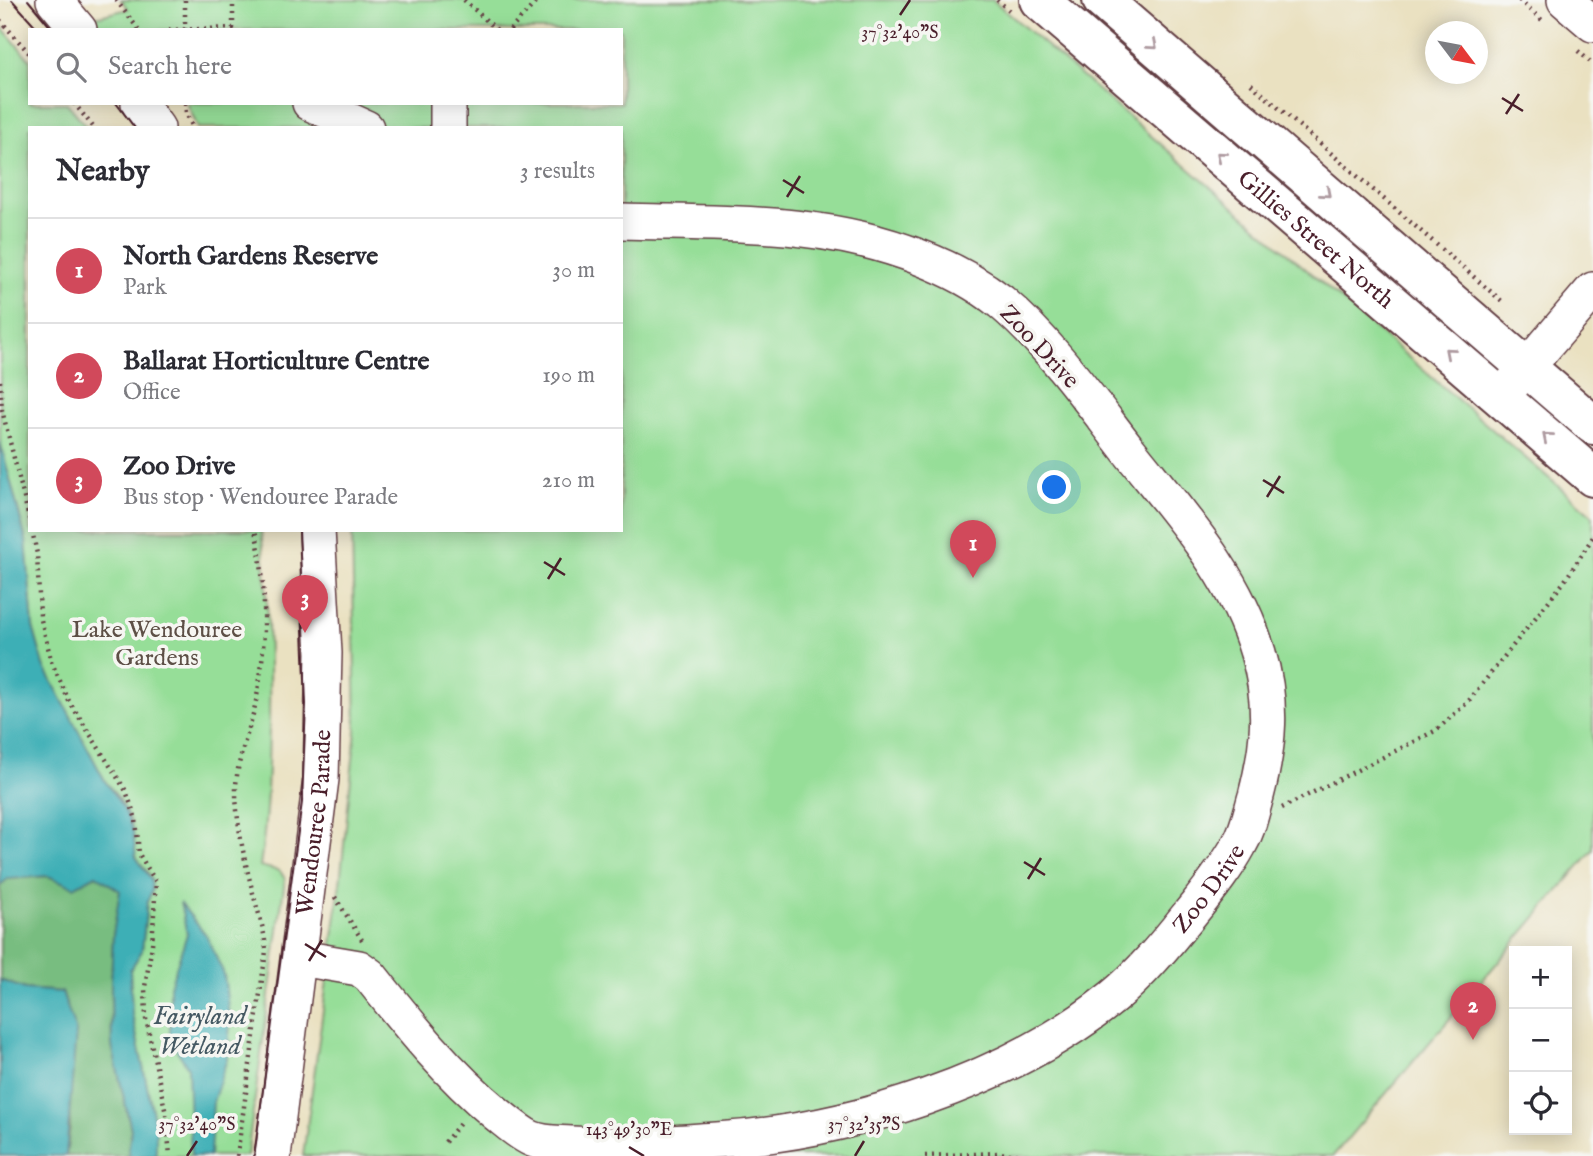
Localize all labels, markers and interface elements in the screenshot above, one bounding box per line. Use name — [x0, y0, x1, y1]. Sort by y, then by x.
north arrow — [1425, 21, 1488, 84]
text: 37°32'40"S — [862, 22, 938, 45]
search box — [28, 28, 623, 105]
one-way arrow — [1145, 37, 1158, 49]
icon: search — [52, 48, 90, 86]
text: Search here — [108, 50, 232, 83]
one-way arrow — [1216, 152, 1229, 164]
text: Nearby — [56, 153, 149, 191]
text: 3 results — [520, 157, 595, 186]
street label: Gillies Street North — [1230, 164, 1400, 316]
one-way arrow — [1317, 185, 1330, 197]
text: North Gardens Reserve — [123, 240, 378, 273]
text: 1 — [75, 256, 83, 285]
text: 30 m — [552, 256, 595, 285]
text: Park — [123, 273, 167, 302]
street label: Zoo Drive — [992, 298, 1086, 396]
text: Ballarat Horticulture Centre — [123, 345, 430, 378]
one-way arrow — [1445, 348, 1458, 360]
text: 2 — [74, 361, 84, 390]
text: 190 m — [542, 361, 595, 390]
text: Office — [123, 378, 180, 407]
one-way arrow — [1542, 433, 1555, 445]
text: Zoo Drive — [123, 450, 236, 483]
text: 3 — [75, 466, 83, 495]
text: 210 m — [542, 466, 595, 495]
your location — [1037, 470, 1071, 504]
text: Bus stop · Wendouree Parade — [123, 483, 398, 512]
pin: 1 — [950, 520, 996, 578]
pin: 3 — [282, 575, 328, 633]
park label: Lake Wendouree Gardens — [72, 615, 242, 674]
street label: Wendouree Parade — [290, 729, 339, 917]
street label: Zoo Drive — [1166, 839, 1253, 940]
map controls — [1509, 946, 1572, 1135]
button: + — [1509, 946, 1572, 1009]
pin: 2 — [1450, 982, 1496, 1040]
water label: Fairyland Wetland — [153, 1000, 249, 1063]
button: − — [1509, 1009, 1572, 1072]
button: locate — [1509, 1072, 1572, 1135]
text: 37°32'40"S — [159, 1114, 235, 1137]
text: 37°32'35"S — [828, 1114, 900, 1137]
text: 143°49'30"E — [586, 1119, 672, 1142]

